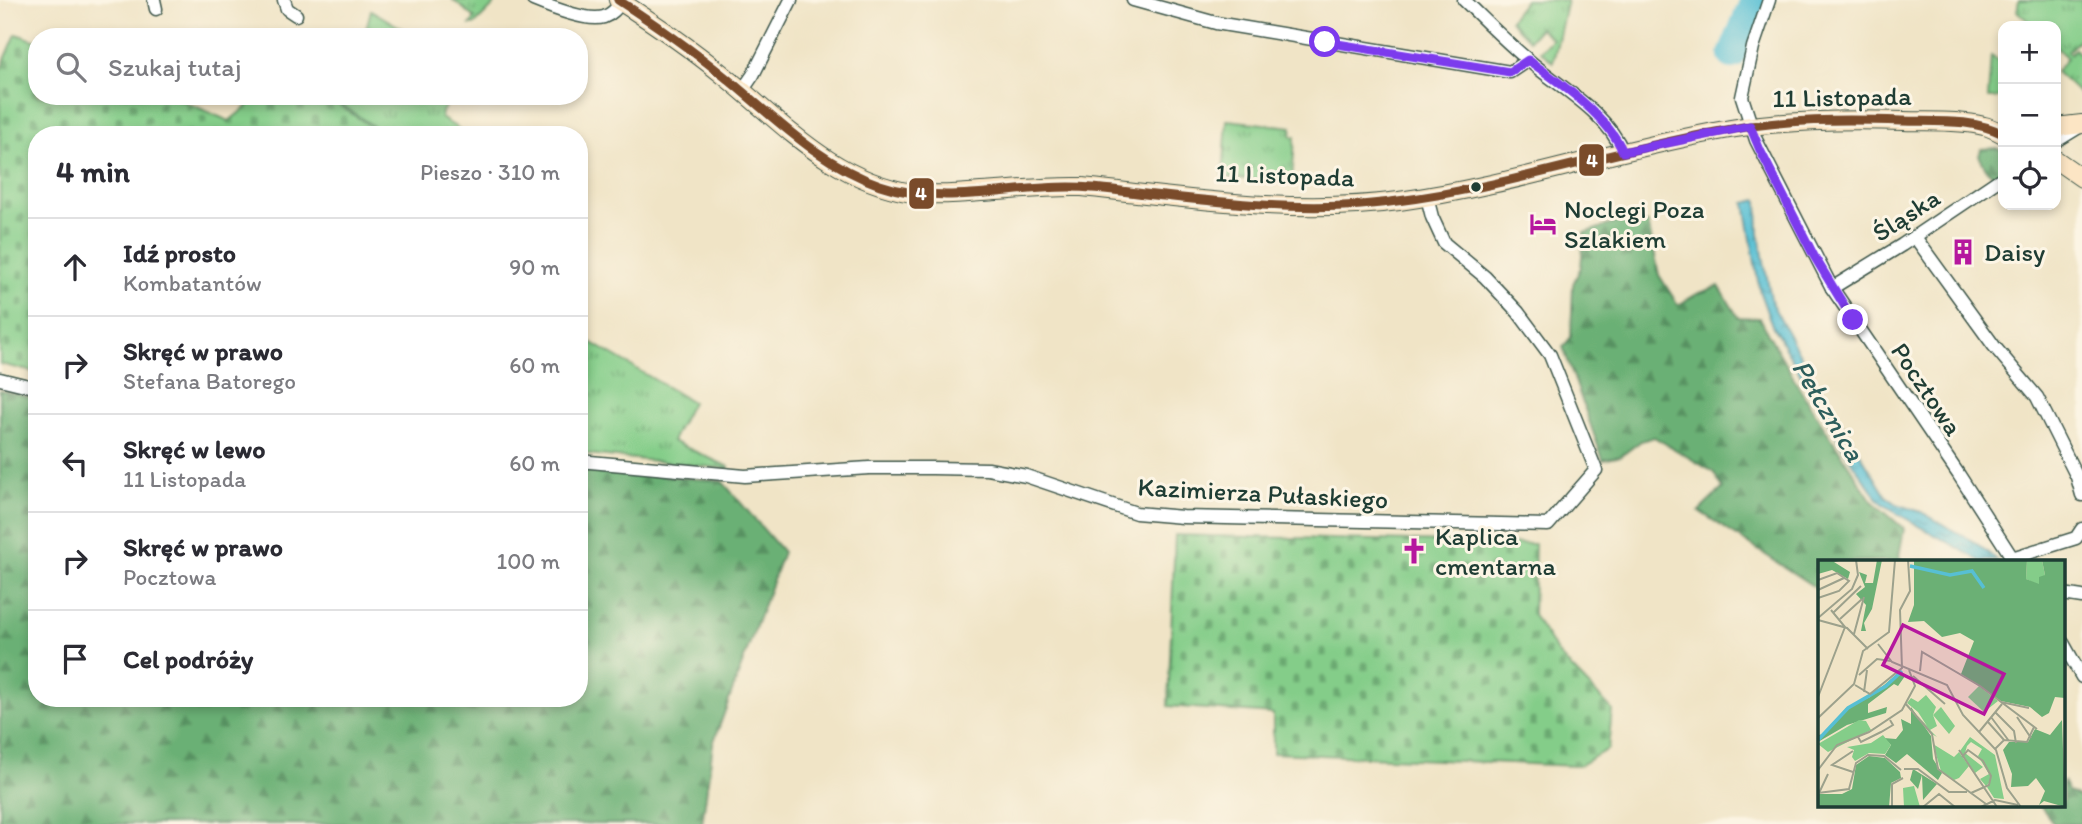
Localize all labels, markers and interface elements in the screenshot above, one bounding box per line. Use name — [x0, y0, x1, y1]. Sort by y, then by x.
map controls — [1998, 21, 2061, 210]
button: + — [1998, 21, 2061, 84]
route start — [1309, 26, 1340, 57]
search box — [28, 28, 588, 105]
icon: search — [52, 48, 90, 86]
text: Szukaj tutaj — [108, 51, 241, 83]
street label: 11 Listopada — [1772, 80, 1912, 114]
button: − — [1998, 84, 2061, 147]
line badge: 4 — [1578, 143, 1605, 177]
button: locate — [1998, 147, 2061, 210]
text: 4 — [1586, 149, 1598, 172]
text: 4 min — [56, 153, 130, 190]
street label: 11 Listopada — [1215, 157, 1356, 193]
text: Pieszo · 310 m — [420, 158, 560, 186]
line badge: 4 — [908, 177, 935, 210]
unlabelled marker — [1469, 180, 1483, 194]
street label: Śląska — [1866, 181, 1946, 249]
text: 4 — [915, 182, 927, 205]
place label: Noclegi Poza Szlakiem — [1564, 193, 1705, 255]
hotel icon: Noclegi Poza Szlakiem — [1528, 209, 1558, 239]
place label: Daisy — [1984, 236, 2045, 268]
text: Idź prosto — [123, 237, 236, 269]
building icon: Daisy — [1948, 237, 1978, 267]
icon: ahead — [56, 248, 94, 286]
text: 90 m — [509, 253, 560, 281]
text: Kombatantów — [123, 269, 262, 297]
route end — [1837, 304, 1868, 335]
text: Skręć w prawo — [123, 335, 283, 367]
street label: Pocztowa — [1884, 336, 1970, 442]
icon: right — [56, 346, 94, 384]
text: 60 m — [509, 351, 560, 379]
water label: Pełcznica — [1785, 353, 1873, 468]
text: Stefana Batorego — [123, 367, 296, 395]
text: Skręć w lewo — [123, 433, 266, 465]
icon: left — [56, 444, 94, 482]
text: 60 m — [509, 449, 560, 477]
text: 11 Listopada — [123, 465, 246, 493]
street label: Kazimierza Pułaskiego — [1137, 470, 1389, 516]
place label: Kaplica cmentarna — [1435, 520, 1556, 582]
text: Skręć w prawo — [123, 531, 283, 563]
church icon: Kaplica cmentarna — [1399, 536, 1429, 566]
icon: right — [56, 542, 94, 580]
text: 100 m — [496, 547, 560, 575]
inset map — [1818, 560, 2064, 806]
text: Pocztowa — [123, 563, 216, 591]
icon: arrive — [56, 640, 94, 678]
text: Cel podróży — [123, 643, 253, 675]

